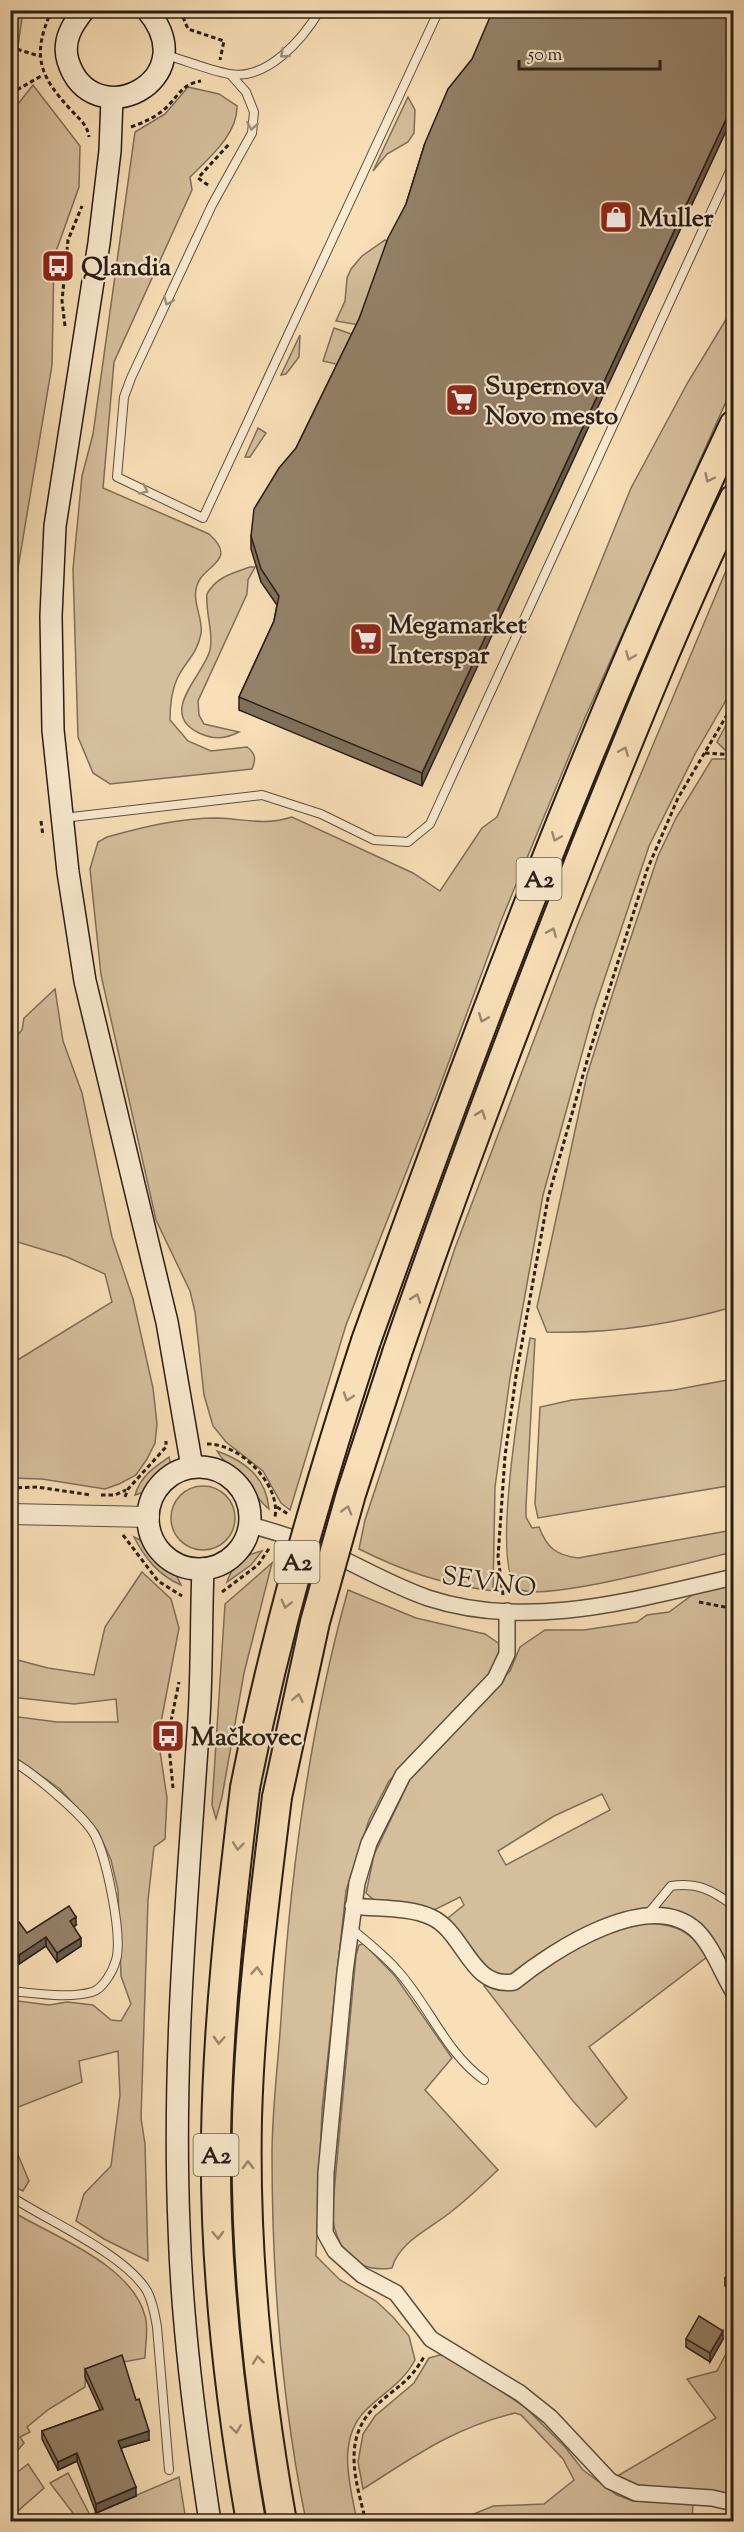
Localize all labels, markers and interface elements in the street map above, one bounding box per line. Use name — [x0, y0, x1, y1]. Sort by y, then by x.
scale bar — [519, 33, 660, 71]
text: 50 m — [527, 43, 563, 69]
one-way arrow — [280, 47, 290, 58]
one-way arrow — [246, 121, 258, 131]
shop icon: Muller — [598, 199, 634, 235]
place label: Muller — [639, 201, 714, 238]
bus stop icon: Qlandia — [40, 248, 76, 284]
place label: Qlandia — [81, 250, 171, 287]
one-way arrow — [163, 295, 175, 306]
place label: Supernova Novo mesto — [485, 369, 618, 436]
supermarket icon: Supernova Novo mesto — [444, 382, 480, 418]
one-way arrow — [704, 471, 716, 482]
one-way arrow — [138, 482, 149, 494]
place label: Megamarket Interspar — [389, 608, 527, 675]
supermarket icon: Megamarket Interspar — [348, 621, 384, 657]
one-way arrow — [625, 650, 637, 661]
one-way arrow — [617, 747, 629, 758]
one-way arrow — [551, 831, 563, 842]
road number: A2 — [516, 858, 562, 900]
one-way arrow — [545, 928, 557, 939]
one-way arrow — [478, 1012, 491, 1023]
one-way arrow — [474, 1109, 487, 1120]
one-way arrow — [408, 1293, 421, 1304]
one-way arrow — [342, 1391, 355, 1402]
one-way arrow — [340, 1505, 352, 1515]
road number: A2 — [274, 1541, 320, 1583]
street label: SEVNO — [439, 1559, 538, 1608]
one-way arrow — [280, 1598, 293, 1608]
one-way arrow — [291, 1693, 304, 1703]
bus stop icon: Mačkovec — [150, 1718, 186, 1754]
place label: Mačkovec — [191, 1720, 302, 1757]
one-way arrow — [232, 1841, 244, 1850]
one-way arrow — [250, 1966, 263, 1975]
one-way arrow — [213, 2035, 226, 2044]
road number: A2 — [194, 2134, 238, 2176]
one-way arrow — [242, 2161, 254, 2170]
one-way arrow — [211, 2230, 224, 2239]
one-way arrow — [252, 2355, 265, 2364]
one-way arrow — [229, 2424, 241, 2433]

